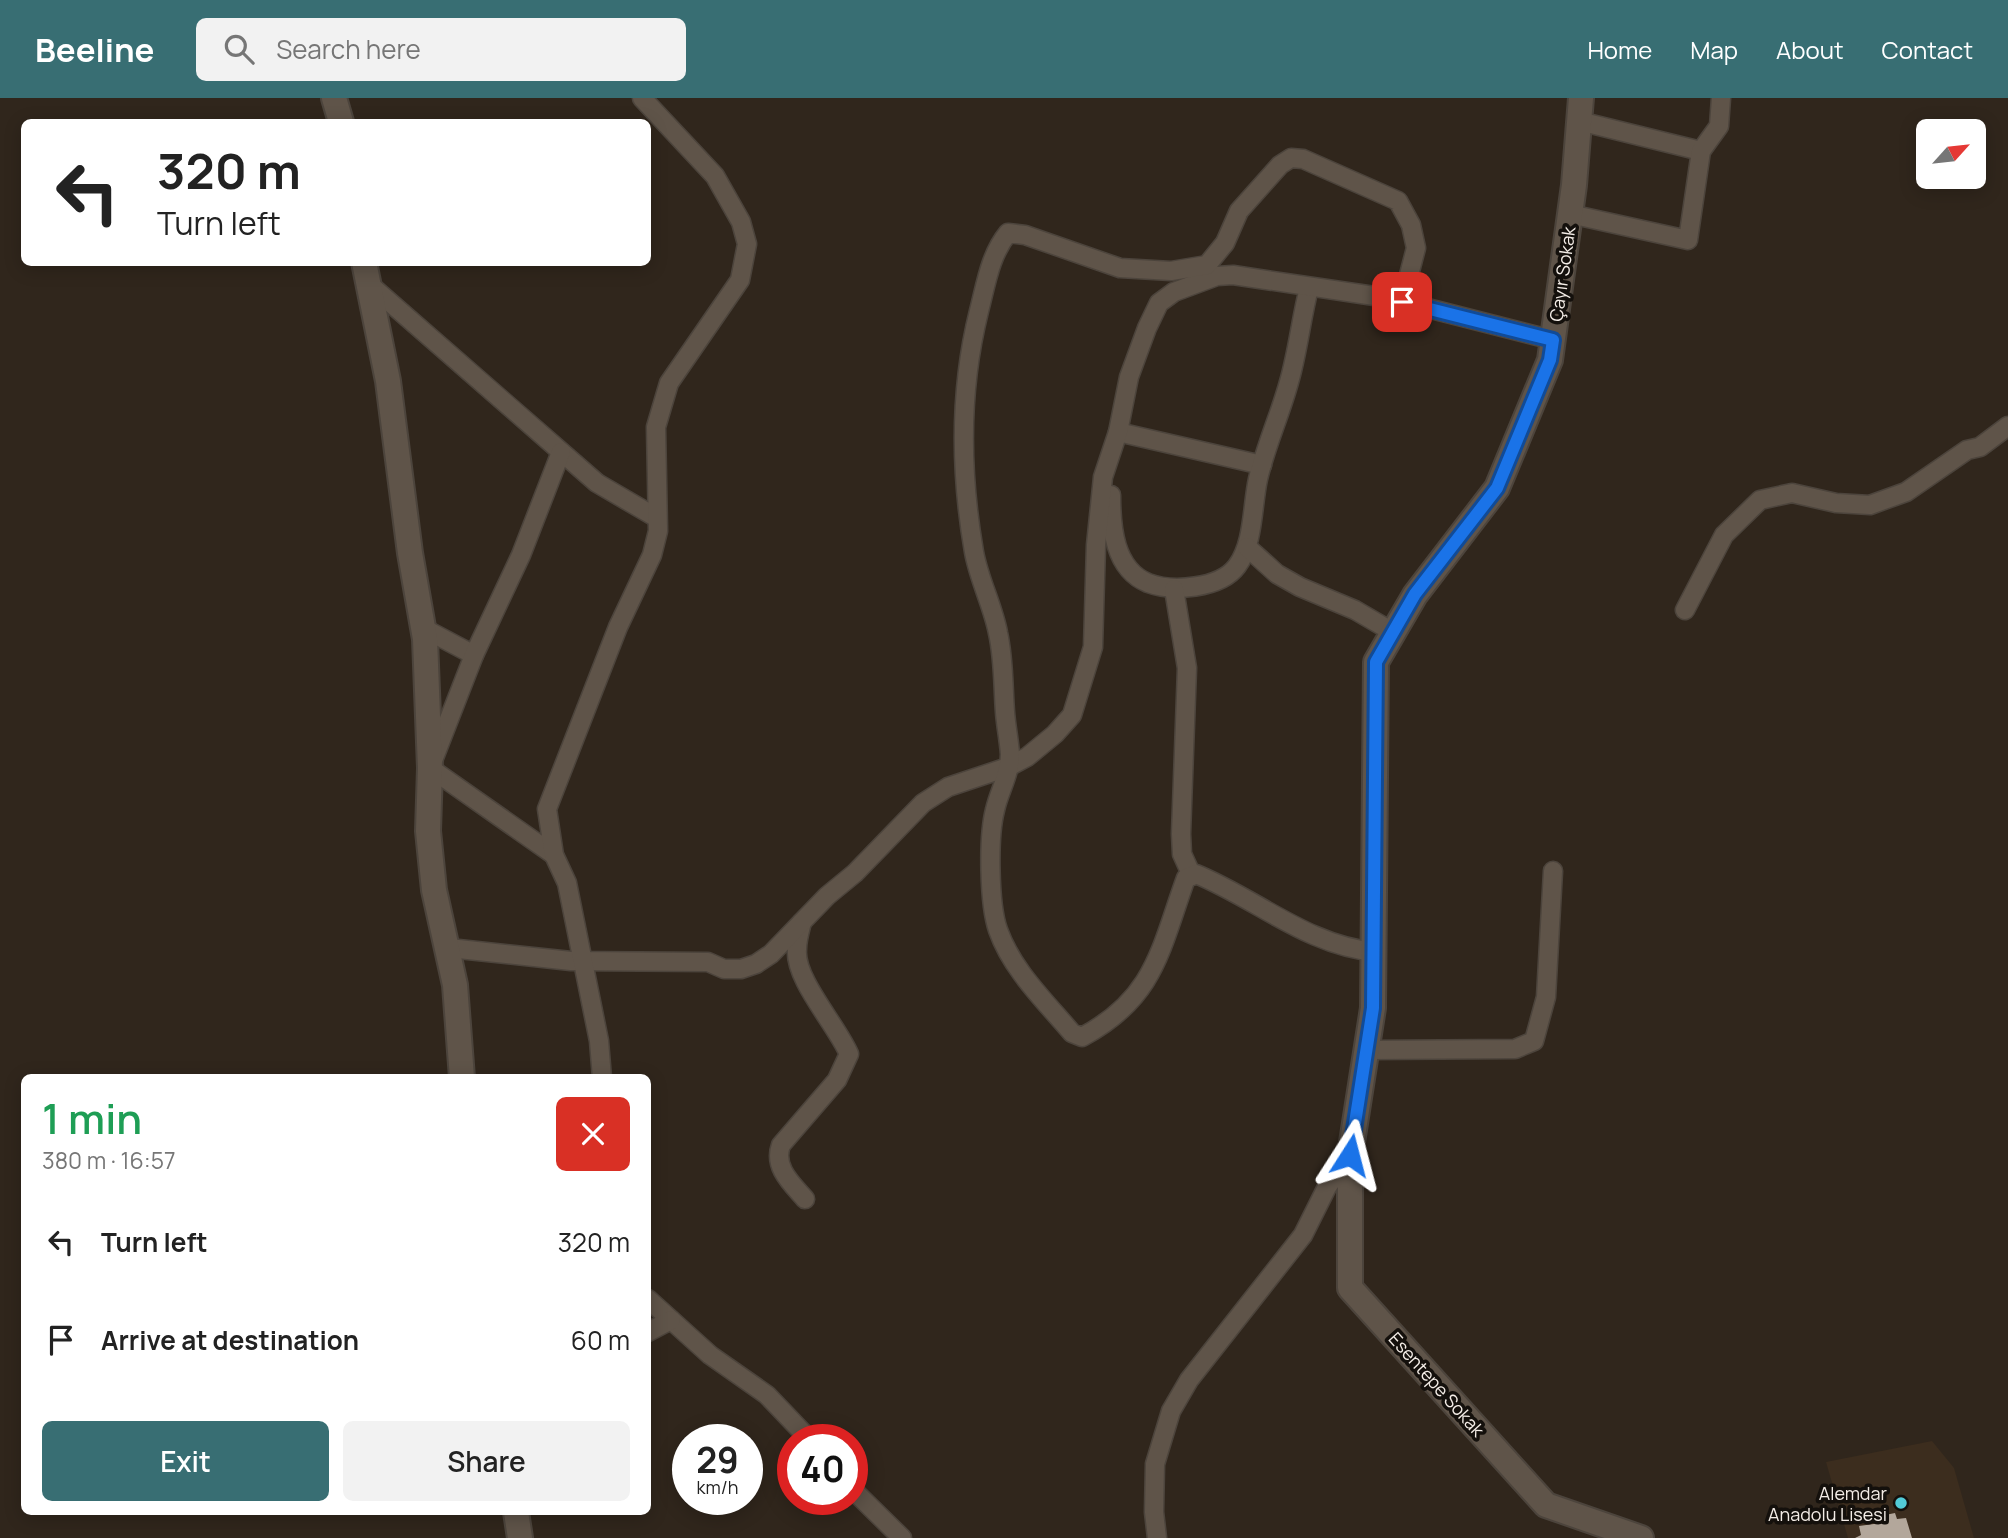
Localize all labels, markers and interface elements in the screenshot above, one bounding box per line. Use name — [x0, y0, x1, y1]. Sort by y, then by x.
search box — [196, 18, 686, 81]
text: Beeline — [35, 27, 154, 72]
icon: search — [220, 30, 258, 68]
text: Search here — [276, 31, 421, 67]
text: Home — [1587, 33, 1652, 66]
text: Map — [1690, 33, 1738, 66]
text: About — [1776, 33, 1844, 66]
text: Contact — [1882, 33, 1973, 66]
north arrow — [1916, 119, 1986, 189]
map controls — [1916, 119, 1986, 189]
text: 320 m — [157, 137, 301, 204]
icon: left — [42, 147, 133, 238]
text: Turn left — [157, 201, 281, 245]
street label: Çayır Sokak — [1543, 224, 1581, 323]
pin — [1372, 272, 1432, 332]
icon: arrive — [1383, 283, 1421, 321]
text: 1 min — [42, 1089, 142, 1147]
button: close — [556, 1097, 630, 1171]
position arrow — [1313, 1118, 1387, 1192]
text: 380 m · 16:57 — [42, 1144, 176, 1176]
icon: left — [42, 1223, 80, 1261]
text: Turn left — [101, 1224, 208, 1260]
text: 320 m — [558, 1224, 630, 1260]
icon: arrive — [42, 1321, 80, 1359]
text: Arrive at destination — [101, 1322, 359, 1358]
text: 60 m — [571, 1322, 630, 1358]
street label: Esentepe Sokak — [1384, 1327, 1491, 1442]
button: Exit — [42, 1421, 329, 1501]
button: Share — [343, 1421, 630, 1501]
speed limit sign: 40 — [777, 1424, 868, 1515]
text: 29 — [696, 1436, 739, 1484]
text: km/h — [697, 1475, 738, 1499]
place label: Alemdar Anadolu Lisesi — [1768, 1481, 1888, 1526]
marker: Alemdar Anadolu Lisesi — [1893, 1495, 1909, 1511]

